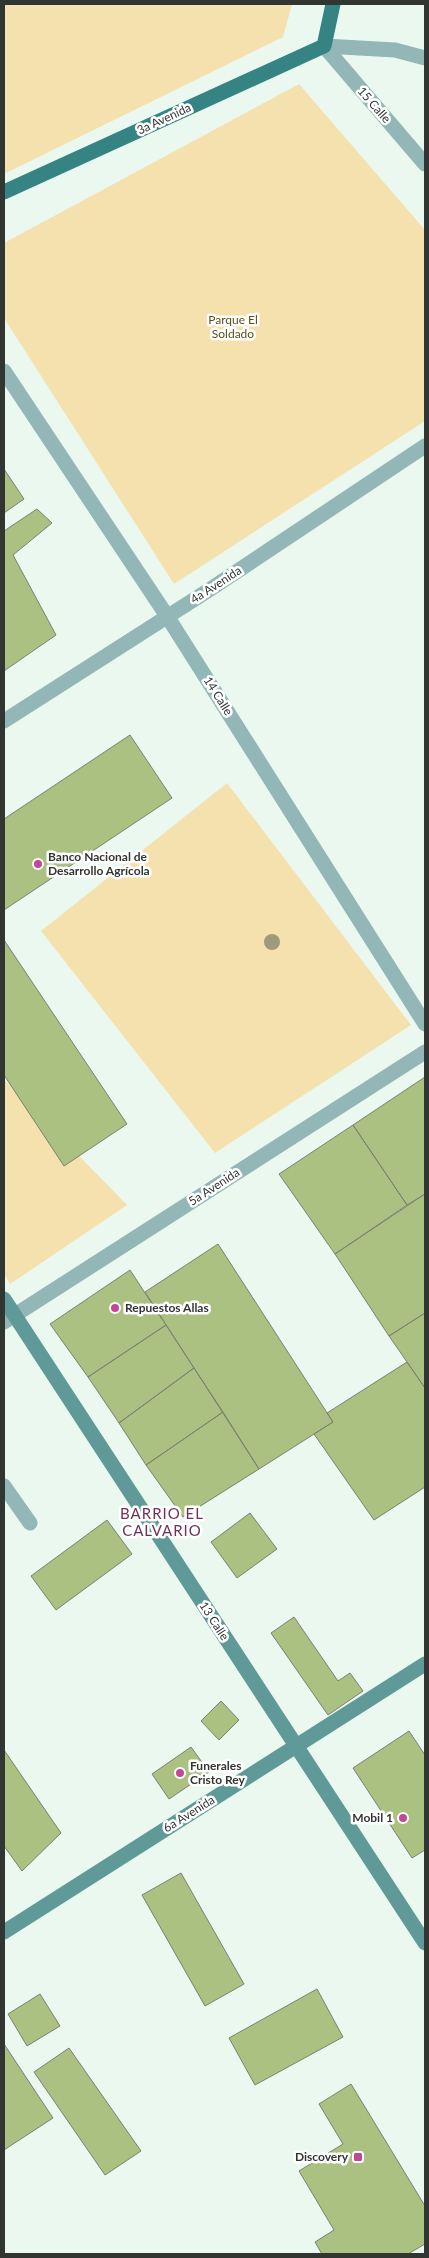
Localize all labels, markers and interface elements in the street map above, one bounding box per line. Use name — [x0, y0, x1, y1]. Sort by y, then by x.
street label: 15 Calle — [355, 84, 394, 126]
street label: 3a Avenida — [134, 100, 193, 138]
park label: Parque El Soldado — [208, 312, 258, 341]
street label: 4a Avenida — [187, 563, 244, 607]
street label: 14 Calle — [201, 674, 236, 718]
place label: Banco Nacional de Desarrollo Agrícola — [48, 849, 150, 878]
marker: Banco Nacional de Desarrollo Agrícola — [32, 858, 44, 870]
street label: 5a Avenida — [185, 1165, 242, 1209]
place label: Repuestos Allas — [125, 1300, 209, 1315]
marker: Repuestos Allas — [109, 1302, 121, 1314]
district label: BARRIO EL CALVARIO — [120, 1504, 204, 1539]
street label: 13 Calle — [196, 1599, 232, 1643]
place label: Funerales Cristo Rey — [190, 1758, 245, 1787]
marker: Funerales Cristo Rey — [174, 1767, 186, 1779]
street label: 6a Avenida — [160, 1792, 217, 1835]
place label: Mobil 1 — [352, 1810, 393, 1825]
marker: Mobil 1 — [397, 1812, 409, 1824]
place label: Discovery — [295, 2149, 349, 2164]
marker: Discovery — [352, 2151, 364, 2163]

